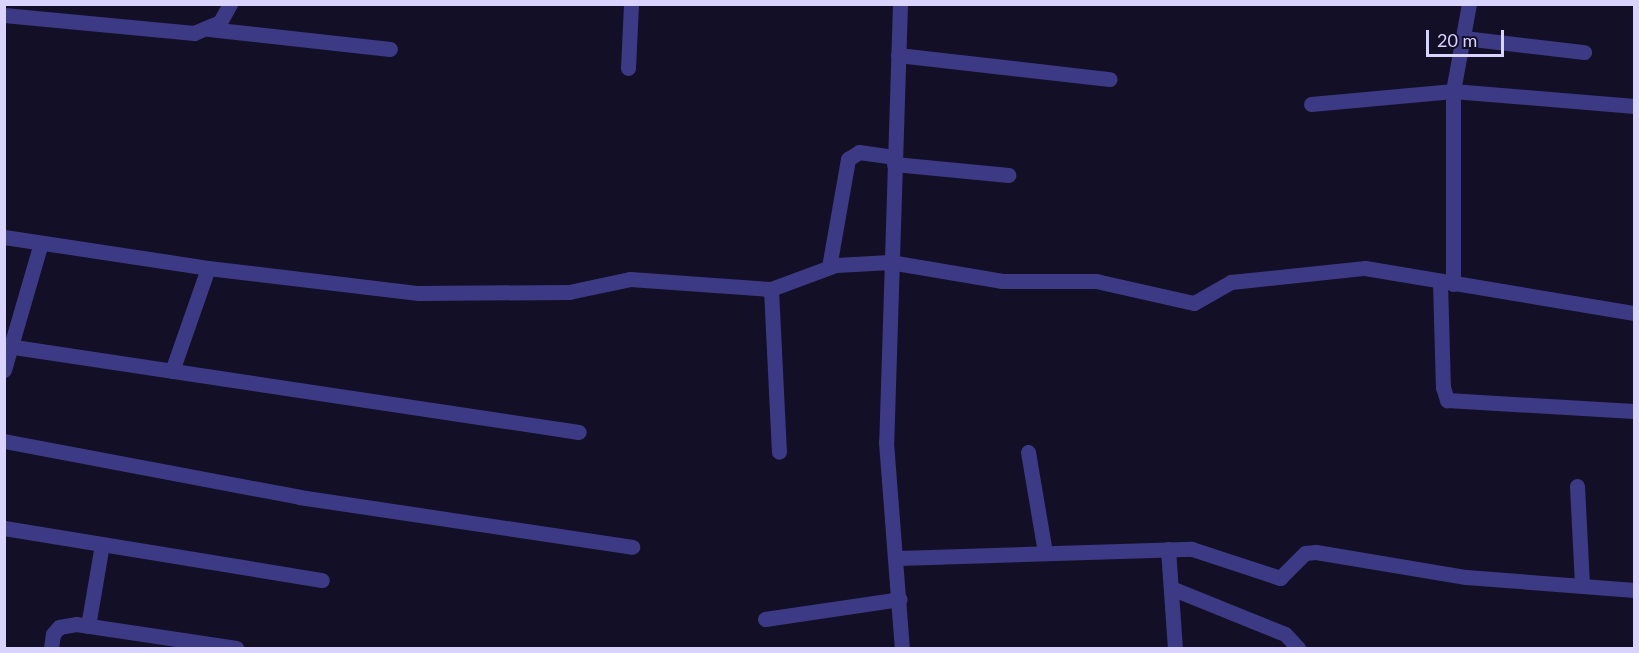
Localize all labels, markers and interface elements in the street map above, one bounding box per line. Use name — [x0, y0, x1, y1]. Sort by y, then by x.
scale bar — [1429, 18, 1507, 56]
text: 20 m — [1437, 29, 1477, 51]

